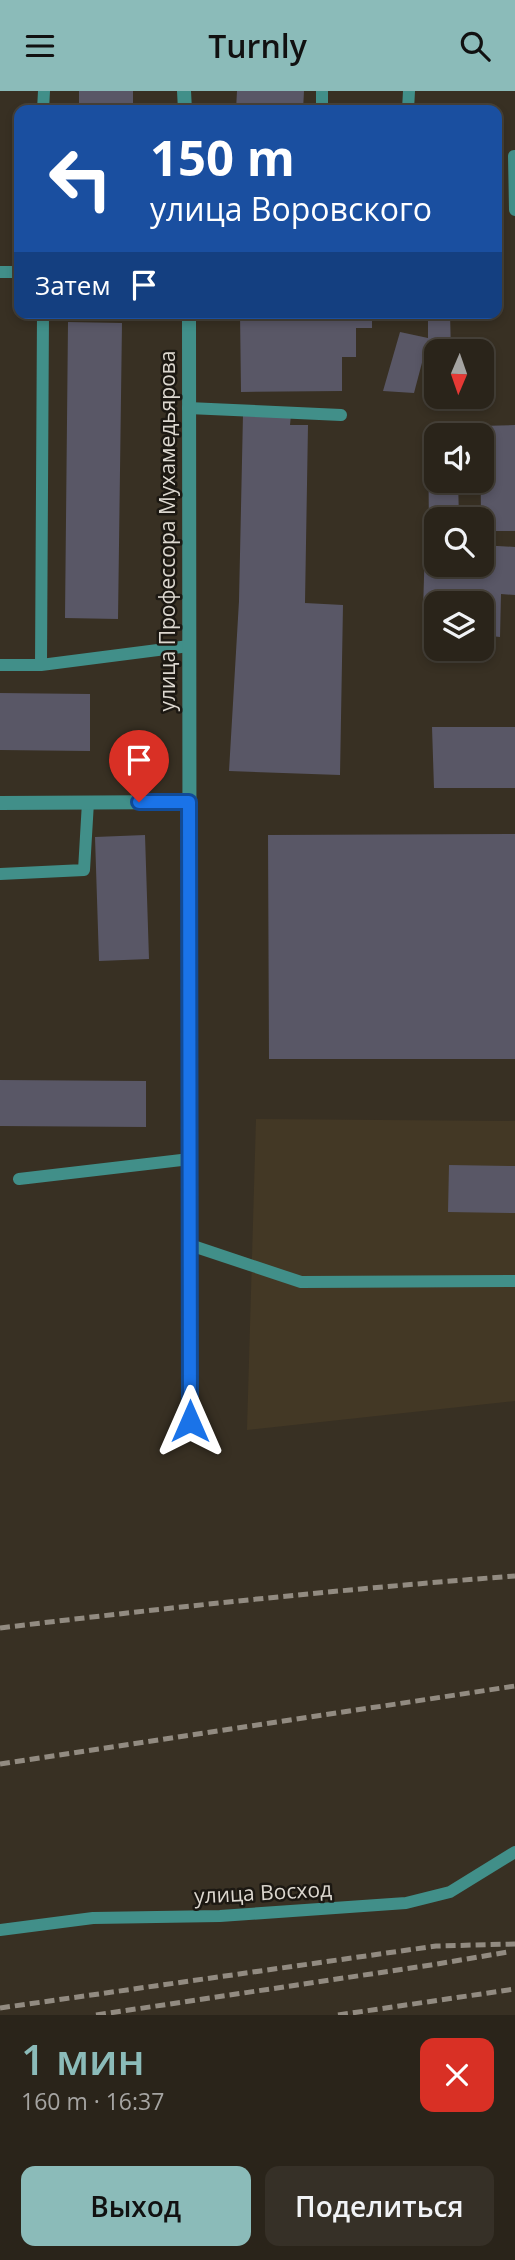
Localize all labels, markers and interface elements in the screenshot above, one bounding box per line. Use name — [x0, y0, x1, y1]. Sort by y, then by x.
text: Turnly — [208, 24, 307, 67]
icon: menu — [21, 27, 59, 65]
icon: search — [456, 27, 494, 65]
text: 150 m — [150, 124, 295, 190]
icon: left — [35, 133, 126, 224]
text: улица Воровского — [150, 187, 432, 230]
icon: arrive — [125, 266, 163, 304]
text: Затем — [35, 267, 111, 303]
north arrow — [424, 339, 494, 409]
map controls — [424, 339, 494, 661]
street label: улица Профессора Мухамедьярова — [153, 350, 181, 712]
button: sound — [424, 423, 494, 493]
button: search — [424, 507, 494, 577]
button: layers — [424, 591, 494, 661]
pin — [109, 730, 169, 802]
icon: arrive — [120, 741, 158, 779]
position arrow — [153, 1384, 227, 1458]
street label: улица Восход — [193, 1874, 333, 1910]
text: 1 мин — [21, 2030, 145, 2087]
button: close — [420, 2038, 494, 2112]
text: 160 m · 16:37 — [21, 2085, 164, 2117]
button: Выход — [21, 2166, 251, 2246]
button: Поделиться — [265, 2166, 494, 2246]

